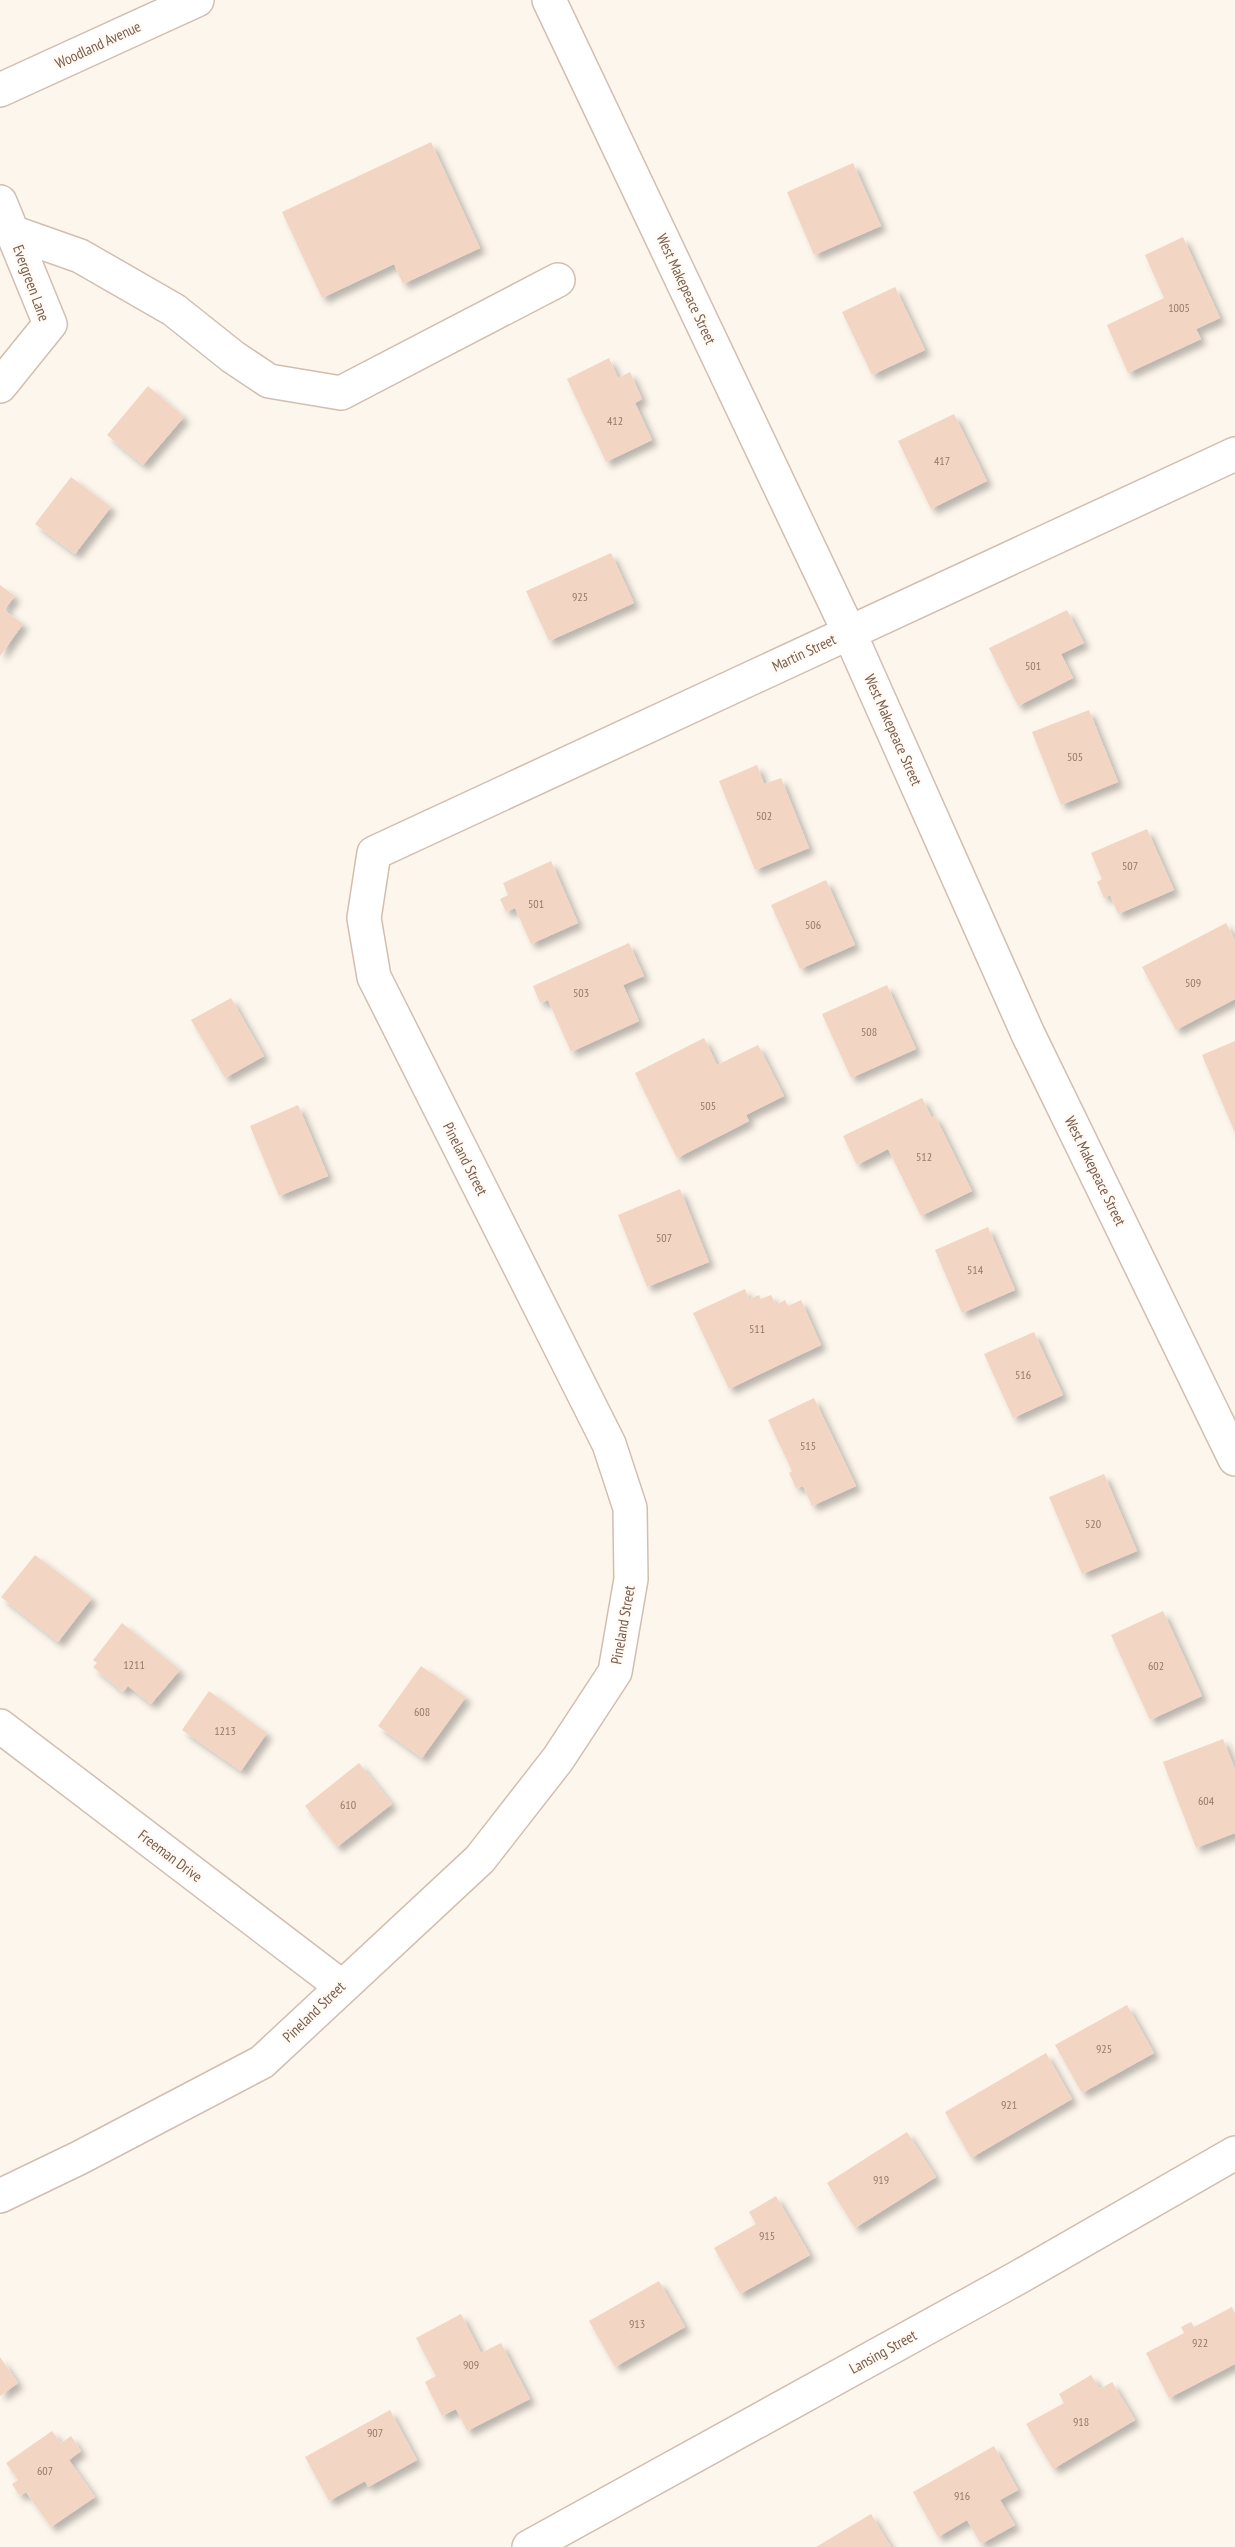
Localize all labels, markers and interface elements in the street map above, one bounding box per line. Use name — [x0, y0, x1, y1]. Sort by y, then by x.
street label: Woodland Avenue — [52, 16, 144, 73]
street label: West Makepeace Street — [653, 231, 720, 347]
street label: Evergreen Lane — [9, 242, 54, 324]
house number: 1005 — [1168, 300, 1190, 315]
house number: 412 — [607, 413, 623, 428]
house number: 417 — [934, 453, 950, 468]
house number: 925 — [572, 589, 588, 604]
street label: Martin Street — [769, 630, 839, 676]
house number: 501 — [1025, 658, 1041, 673]
street label: West Makepeace Street — [860, 671, 926, 788]
house number: 505 — [1067, 749, 1083, 764]
house number: 502 — [756, 808, 772, 823]
house number: 507 — [1122, 858, 1138, 873]
house number: 501 — [528, 896, 544, 911]
house number: 506 — [805, 917, 821, 932]
house number: 509 — [1185, 975, 1201, 990]
house number: 503 — [573, 985, 589, 1000]
house number: 508 — [861, 1024, 877, 1039]
house number: 505 — [700, 1098, 716, 1113]
street label: West Makepeace Street — [1061, 1113, 1130, 1229]
street label: Pineland Street — [439, 1119, 492, 1199]
house number: 512 — [916, 1149, 932, 1164]
house number: 507 — [656, 1230, 672, 1245]
house number: 514 — [967, 1262, 984, 1277]
house number: 511 — [749, 1321, 765, 1336]
house number: 516 — [1015, 1367, 1031, 1382]
house number: 515 — [800, 1438, 816, 1453]
house number: 520 — [1085, 1516, 1101, 1531]
street label: Pineland Street — [606, 1584, 639, 1666]
house number: 1211 — [123, 1657, 145, 1672]
house number: 602 — [1148, 1658, 1164, 1673]
house number: 608 — [414, 1704, 430, 1719]
house number: 1213 — [214, 1723, 236, 1738]
house number: 604 — [1198, 1793, 1215, 1808]
house number: 610 — [340, 1797, 356, 1812]
street label: Freeman Drive — [134, 1825, 206, 1886]
street label: Pineland Street — [278, 1977, 349, 2046]
house number: 925 — [1096, 2041, 1112, 2056]
house number: 921 — [1001, 2097, 1017, 2112]
house number: 919 — [873, 2172, 889, 2187]
house number: 915 — [759, 2228, 775, 2243]
house number: 913 — [629, 2316, 645, 2331]
street label: Lansing Street — [846, 2325, 920, 2378]
house number: 922 — [1192, 2335, 1208, 2350]
house number: 909 — [463, 2357, 479, 2372]
house number: 918 — [1073, 2414, 1089, 2429]
house number: 907 — [367, 2425, 383, 2440]
house number: 607 — [37, 2463, 53, 2478]
house number: 916 — [954, 2488, 970, 2503]

